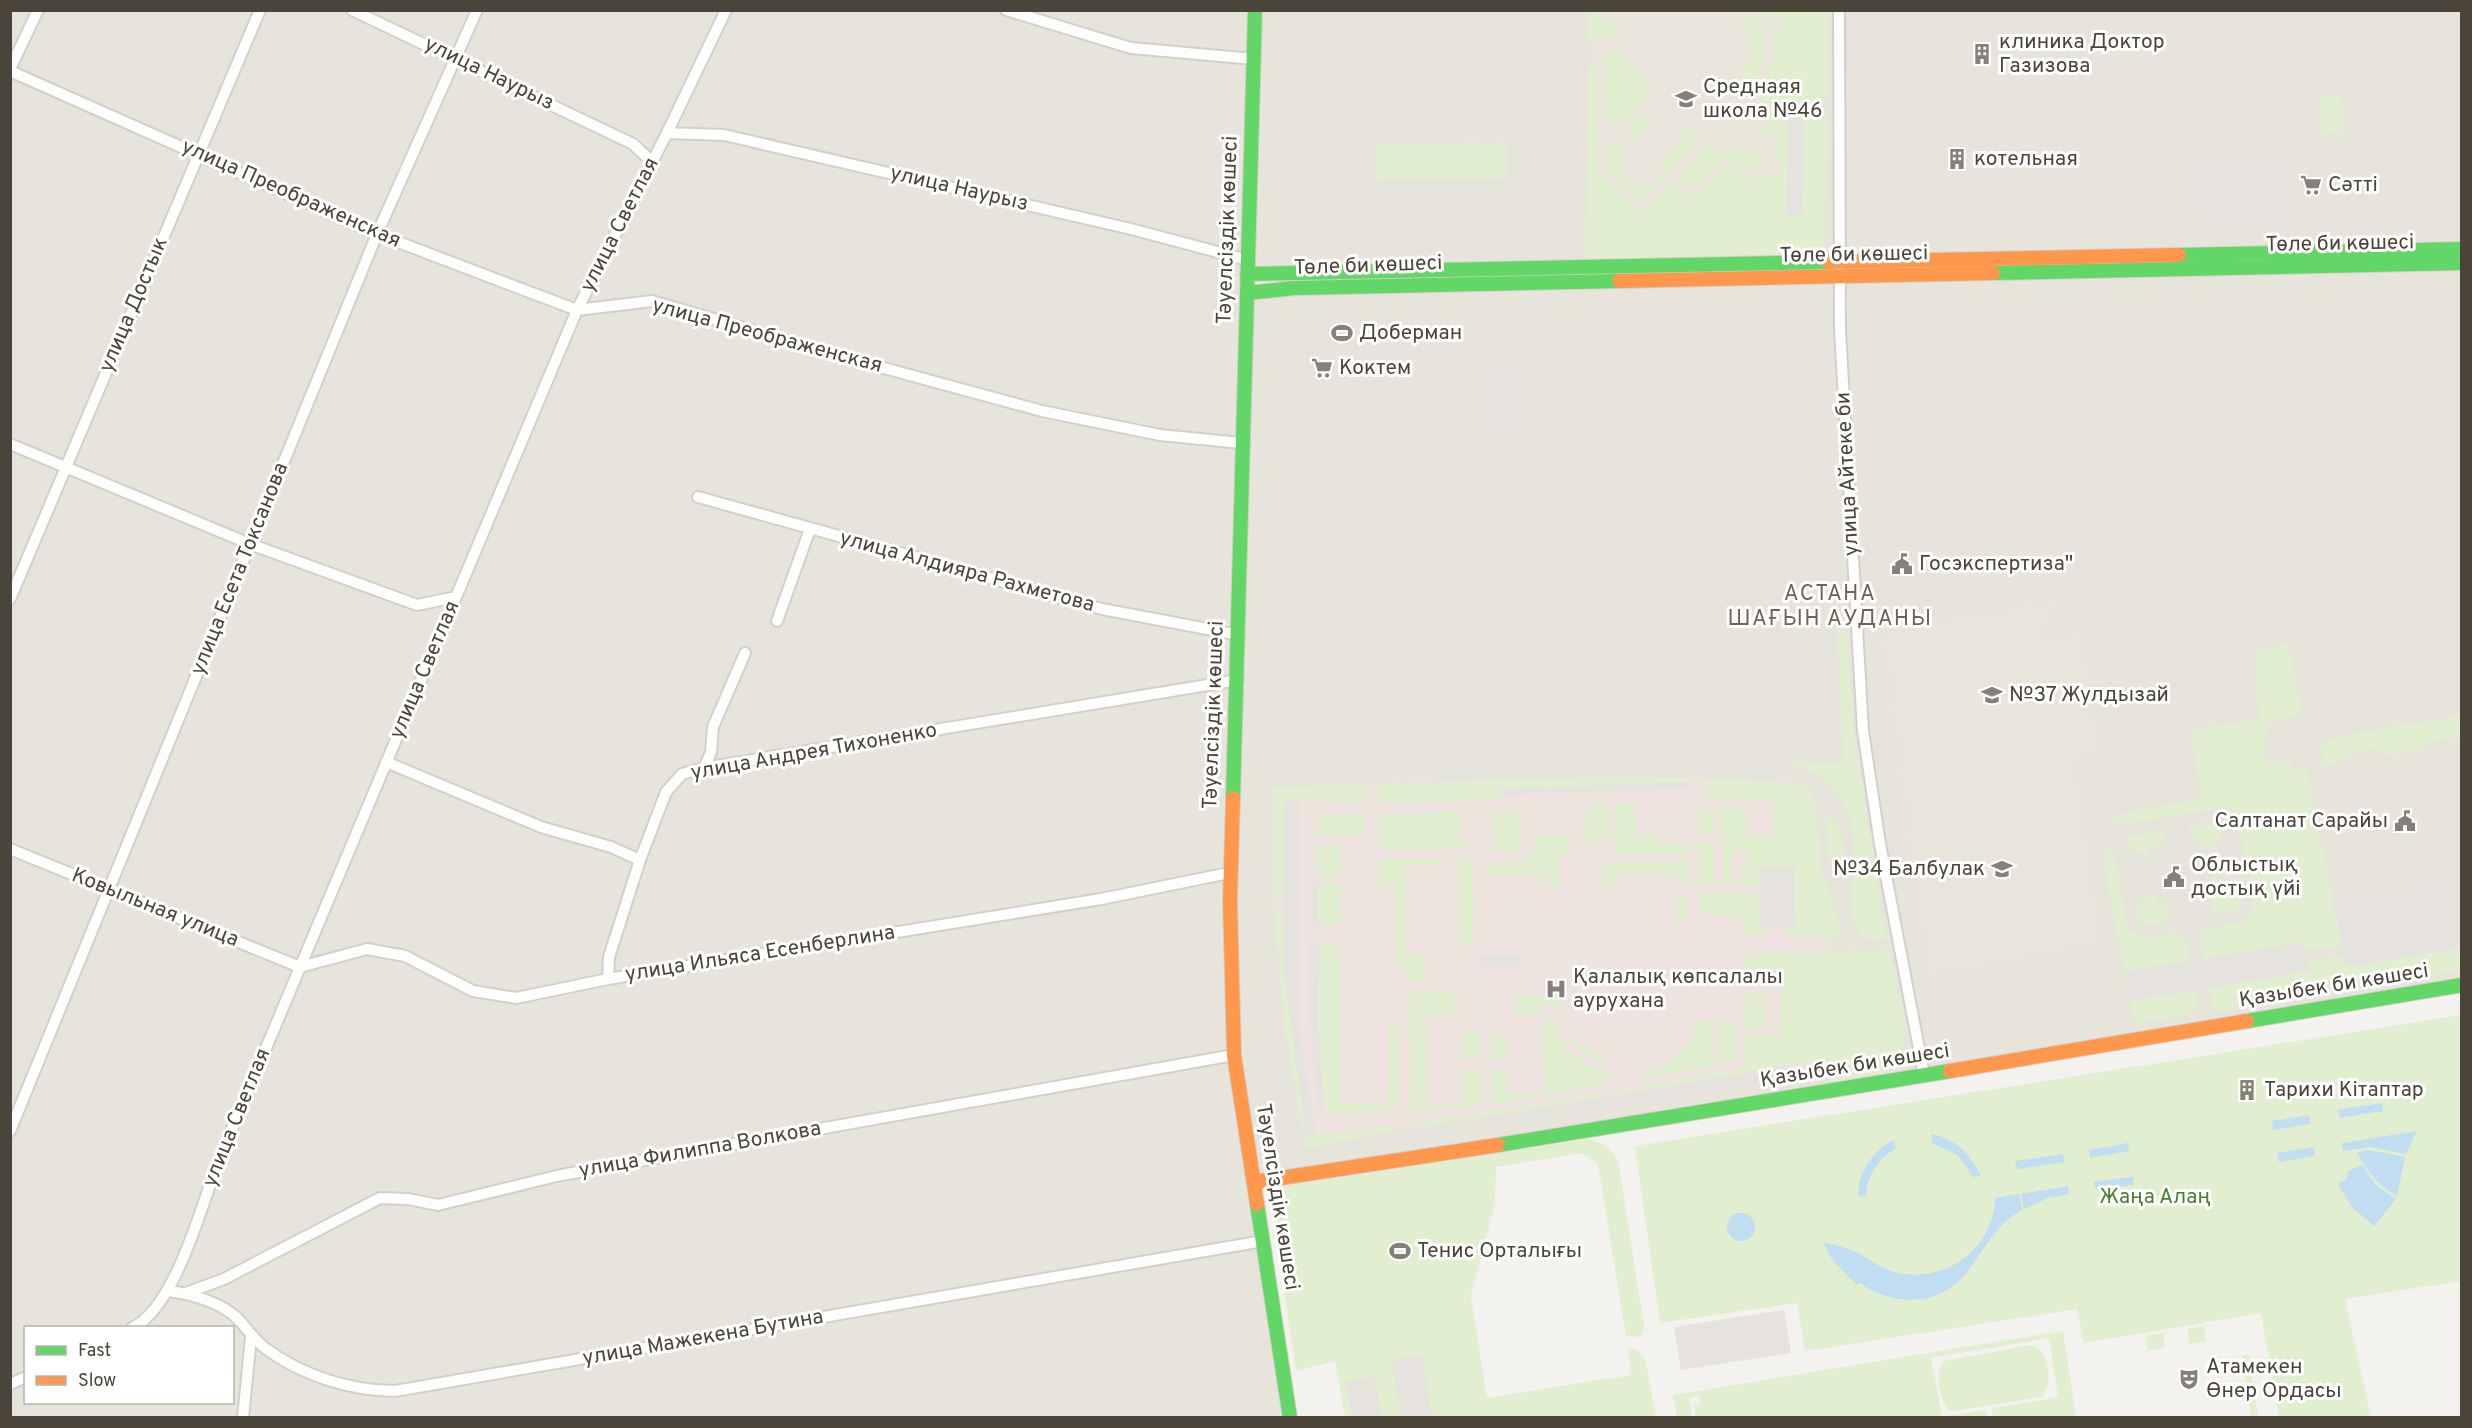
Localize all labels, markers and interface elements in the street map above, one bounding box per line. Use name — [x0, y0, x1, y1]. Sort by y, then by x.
place label: клиника Доктор Газизова — [1999, 29, 2165, 80]
street label: улица Наурыз — [420, 31, 558, 117]
building icon: клиника Доктор Газизова — [1970, 42, 1994, 66]
place label: Среднаяя школа №46 — [1703, 74, 1823, 125]
school or university icon: Среднаяя школа №46 — [1674, 87, 1698, 111]
street label: улица Преображенская — [177, 133, 405, 255]
street label: Тәуелсіздік көшесі — [1211, 135, 1245, 325]
place label: котельная — [1974, 146, 2078, 173]
building icon: котельная — [1945, 147, 1969, 171]
street label: улица Светлая — [575, 153, 665, 297]
street label: улица Наурыз — [887, 160, 1031, 218]
place label: Cәтті — [2328, 172, 2378, 199]
supermarket icon: Cәтті — [2299, 173, 2323, 197]
street label: Төле би көшесі — [2265, 229, 2415, 259]
street label: улица Достык — [93, 233, 175, 377]
street label: Төле би көшесі — [1779, 240, 1929, 270]
street label: Төле би көшесі — [1293, 250, 1443, 282]
street label: улица Преображенская — [649, 292, 885, 380]
place label: Доберман — [1359, 320, 1462, 347]
sports icon: Доберман — [1330, 321, 1354, 345]
place label: Коктем — [1339, 355, 1411, 382]
supermarket icon: Коктем — [1310, 356, 1334, 380]
street label: улица Айтеке би — [1830, 391, 1866, 557]
street label: улица Есета Токсанова — [185, 459, 295, 679]
street label: улица Алдияра Рахметова — [837, 525, 1097, 619]
place label: Госэкспертиза" — [1919, 551, 2073, 578]
public building icon: Госэкспертиза" — [1890, 552, 1914, 576]
district label: АСТАНА ШАҒЫН АУДАНЫ — [1727, 581, 1933, 633]
street label: улица Светлая — [384, 597, 466, 743]
street label: Тәуелсіздік көшесі — [1197, 620, 1231, 810]
place label: №37 Жулдызай — [2009, 682, 2169, 709]
school or university icon: №37 Жулдызай — [1980, 683, 2004, 707]
street label: улица Андрея Тихоненко — [689, 717, 939, 787]
place label: Салтанат Сарайы — [2215, 808, 2388, 835]
public building icon: Салтанат Сарайы — [2393, 809, 2417, 833]
place label: Облыстық достық үйі — [2191, 852, 2301, 903]
place label: №34 Балбулак — [1833, 856, 1985, 883]
school or university icon: №34 Балбулак — [1990, 857, 2014, 881]
street label: Ковыльная улица — [67, 862, 243, 954]
public building icon: Облыстық достық үйі — [2162, 865, 2186, 889]
street label: улица Ильяса Есенберлина — [623, 919, 897, 989]
street label: Қазыбек би көшесі — [2237, 958, 2431, 1014]
place label: Қалалық көпсалалы аурухана — [1573, 964, 1783, 1015]
hospital icon: Қалалық көпсалалы аурухана — [1544, 977, 1568, 1001]
street label: Қазыбек би көшесі — [1758, 1038, 1952, 1094]
street label: улица Светлая — [197, 1045, 277, 1191]
place label: Тарихи Кітаптар — [2264, 1077, 2424, 1104]
building icon: Тарихи Кітаптар — [2235, 1078, 2259, 1102]
street label: Тәуелсіздік көшесі — [1249, 1102, 1305, 1292]
street label: улица Филиппа Волкова — [577, 1115, 823, 1185]
park label: Жаңа Алаң — [2099, 1184, 2211, 1211]
place label: Тенис Орталығы — [1417, 1238, 1582, 1265]
sports icon: Тенис Орталығы — [1388, 1239, 1412, 1263]
street label: улица Мажекена Бутина — [580, 1304, 826, 1372]
legend — [24, 1326, 234, 1404]
text: Fast — [78, 1340, 111, 1363]
place label: Атамекен Өнер Ордасы — [2206, 1354, 2342, 1405]
theatre icon: Атамекен Өнер Ордасы — [2177, 1367, 2201, 1391]
text: Slow — [78, 1370, 116, 1393]

